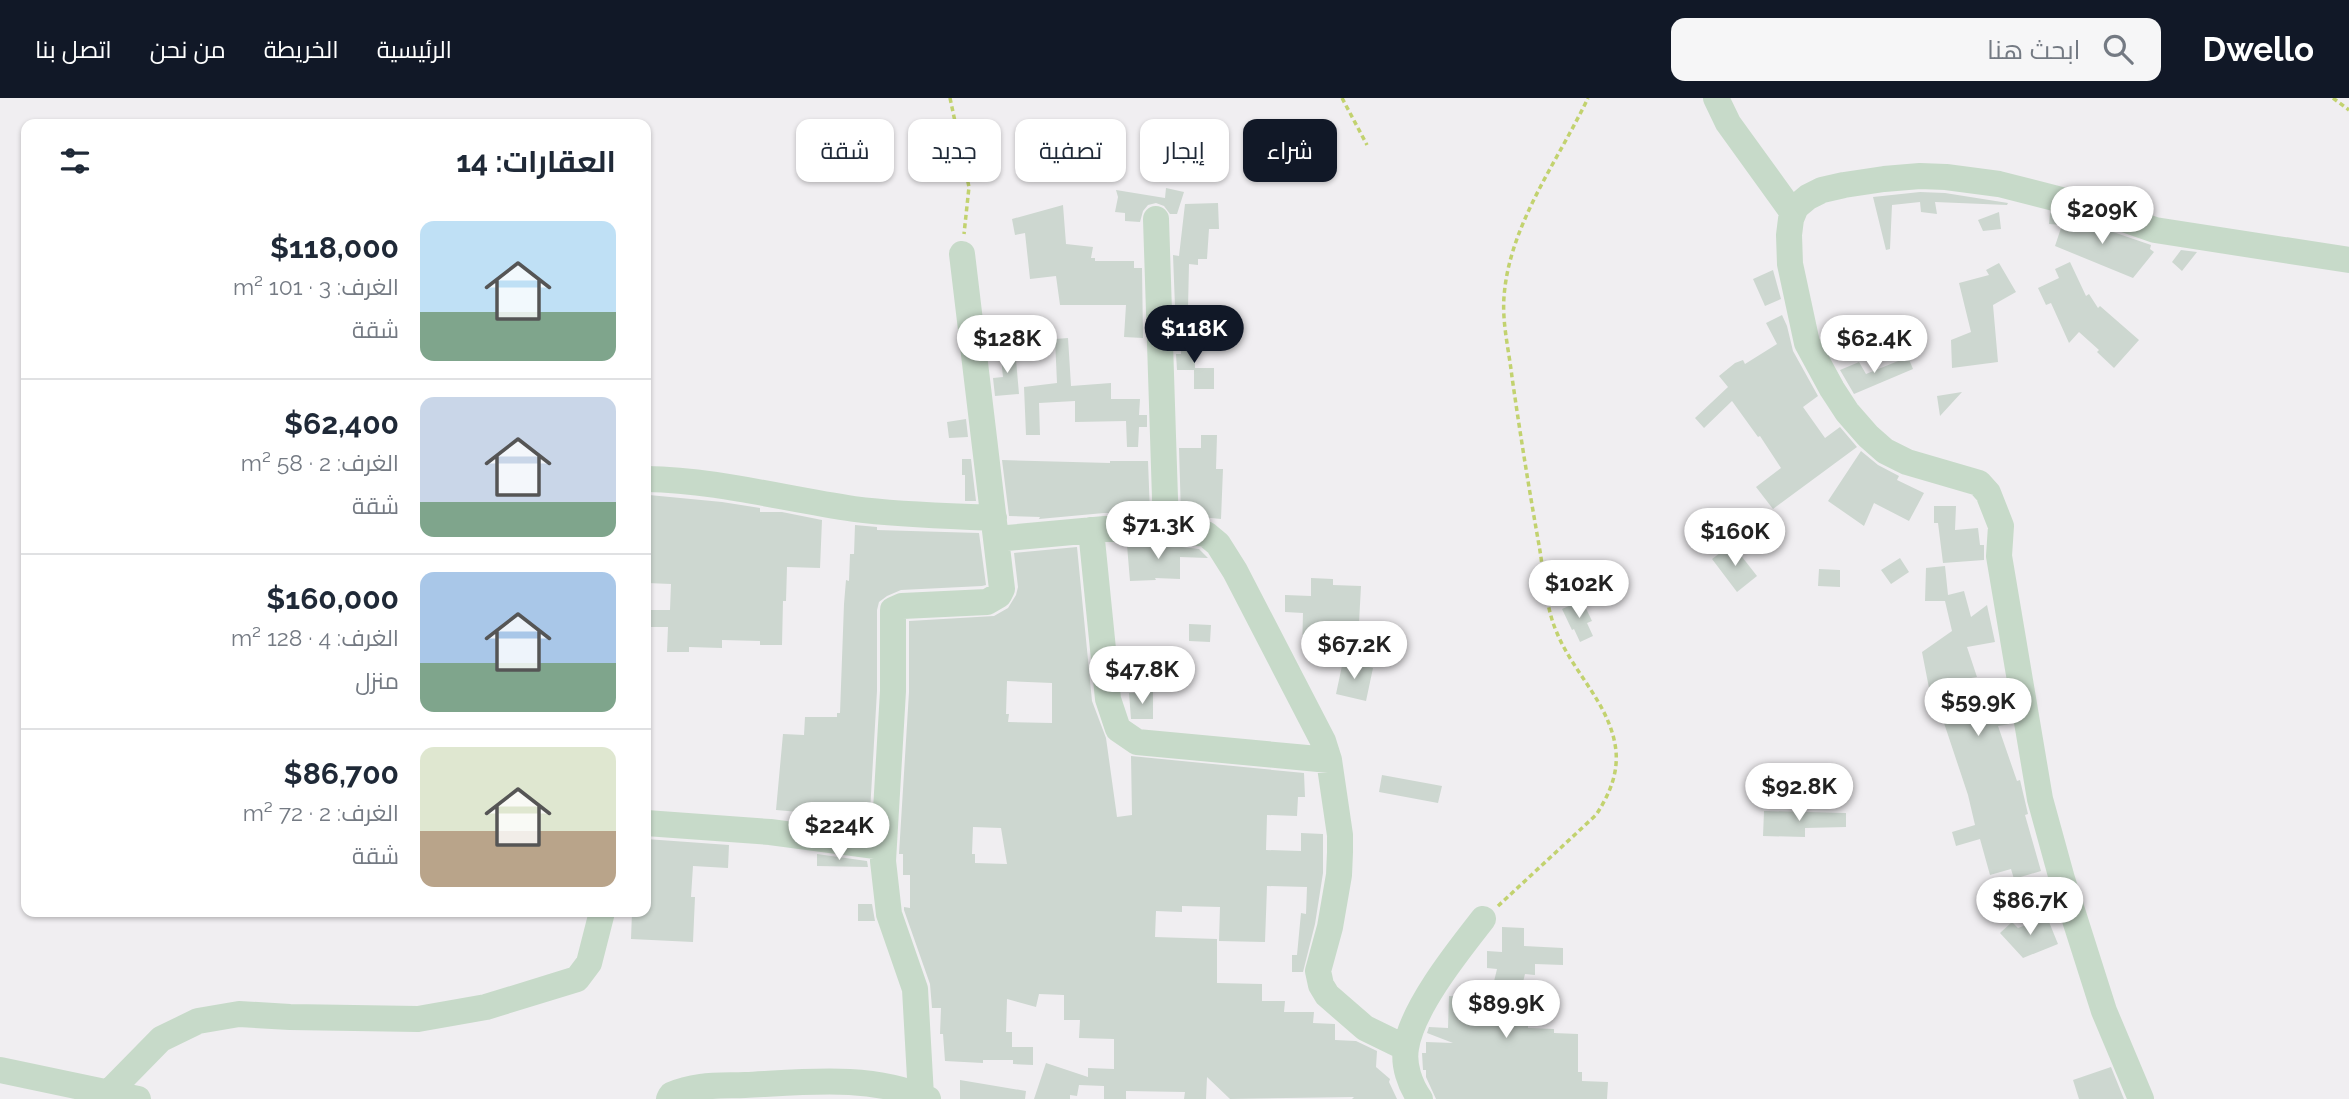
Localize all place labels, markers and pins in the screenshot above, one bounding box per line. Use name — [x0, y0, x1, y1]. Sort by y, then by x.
pin: $209K — [2053, 186, 2151, 246]
pin: $118K — [1145, 306, 1243, 365]
pin: $128K — [958, 316, 1056, 375]
pin: $62.4K — [1817, 316, 1931, 375]
pin: $71.3K — [1101, 502, 1215, 561]
pin: $160K — [1686, 508, 1784, 568]
pin: $102K — [1530, 560, 1628, 620]
pin: $67.2K — [1297, 622, 1411, 681]
pin: $47.8K — [1085, 646, 1199, 706]
pin: $59.9K — [1921, 678, 2035, 738]
pin: $92.8K — [1742, 764, 1856, 823]
pin: $224K — [790, 802, 888, 862]
pin: $86.7K — [1973, 878, 2087, 937]
pin: $89.9K — [1449, 981, 1563, 1040]

